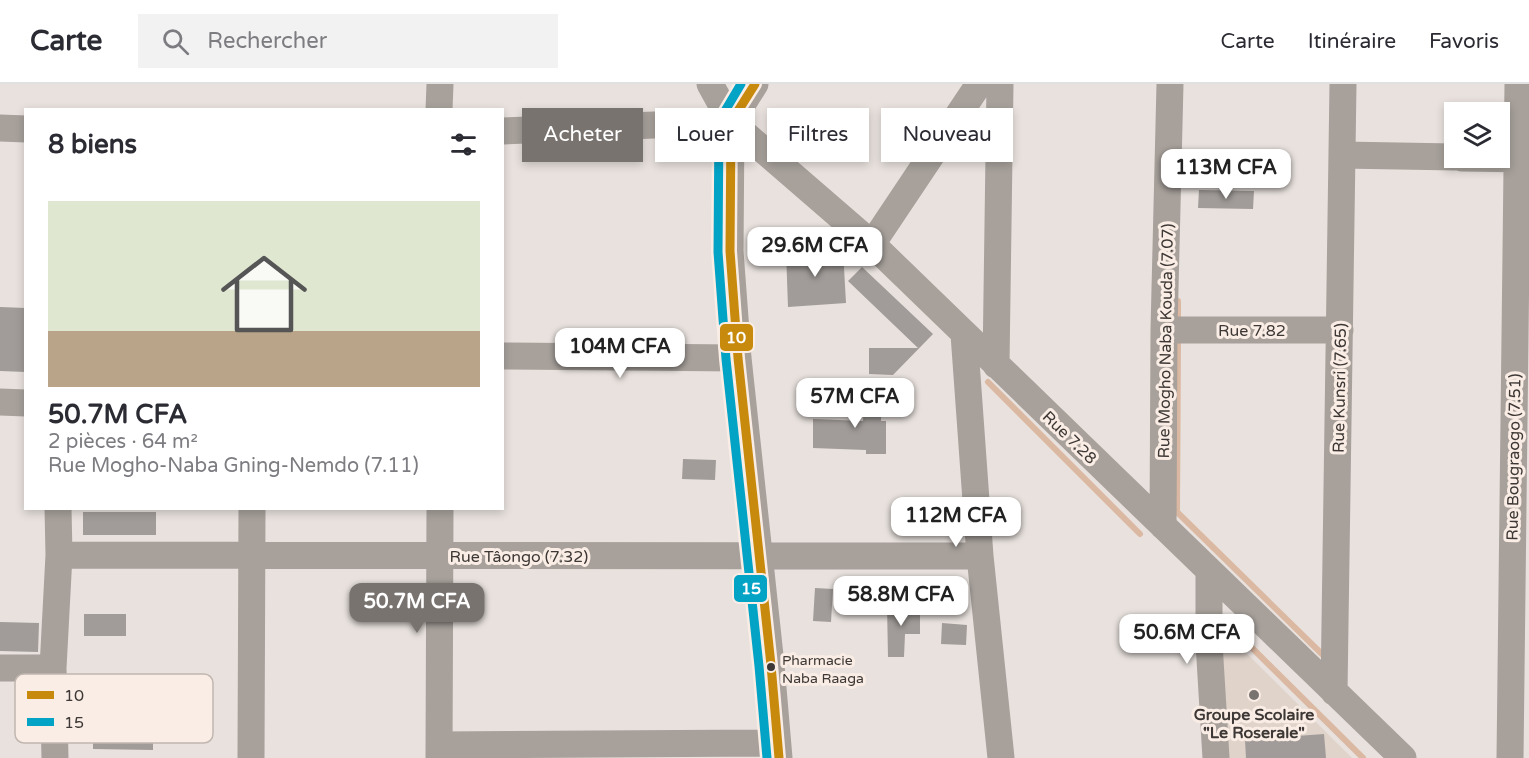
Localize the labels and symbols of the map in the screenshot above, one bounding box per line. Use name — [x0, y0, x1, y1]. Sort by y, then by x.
pin: 113M CFA — [1164, 149, 1288, 200]
street label: Rue Mogho Naba Kouda (7.07) — [1154, 223, 1178, 459]
pin: 29.6M CFA — [746, 227, 884, 278]
street label: Rue 7.82 — [1218, 321, 1286, 341]
line badge: 10 — [719, 323, 754, 352]
street label: Rue Kunsri (7.65) — [1329, 323, 1351, 453]
pin: 104M CFA — [558, 328, 682, 379]
text: 10 — [726, 328, 746, 348]
street label: Rue Bougraogo (7.51) — [1503, 373, 1525, 541]
pin: 57M CFA — [800, 378, 910, 429]
street label: Rue 7.28 — [1038, 407, 1101, 468]
pin: 112M CFA — [894, 497, 1018, 548]
street label: Rue Tâongo (7.32) — [450, 547, 588, 567]
line badge: 15 — [733, 574, 768, 603]
pin: 58.8M CFA — [832, 576, 970, 627]
text: 15 — [741, 579, 761, 599]
pin: 50.7M CFA — [348, 583, 486, 634]
pin: 50.6M CFA — [1118, 614, 1256, 665]
place label: Pharmacie Naba Raaga — [782, 652, 864, 687]
marker: Pharmacie Naba Raaga — [765, 661, 777, 673]
legend — [15, 674, 213, 743]
text: 10 — [64, 686, 84, 706]
marker: Groupe Scolaire "Le Roserale" — [1247, 688, 1261, 702]
place label: Groupe Scolaire "Le Roserale" — [1194, 705, 1314, 743]
text: 15 — [64, 713, 84, 733]

